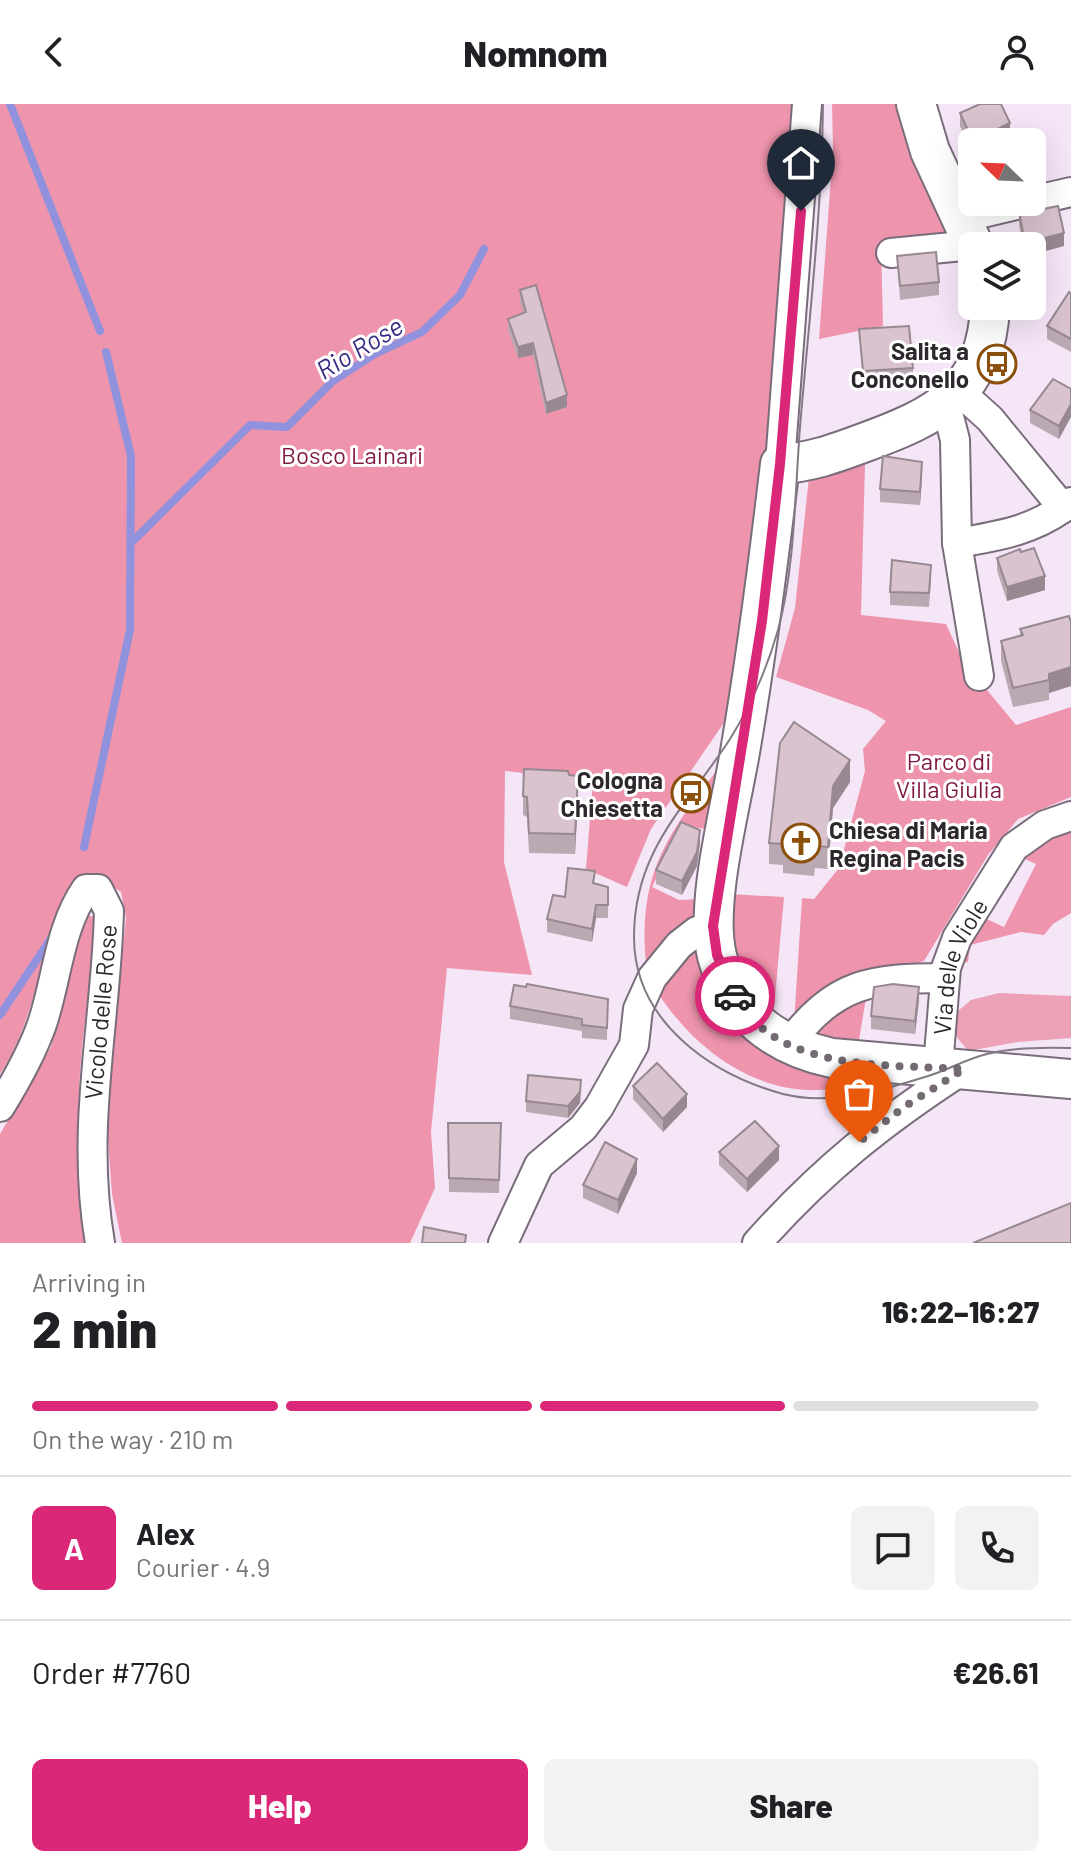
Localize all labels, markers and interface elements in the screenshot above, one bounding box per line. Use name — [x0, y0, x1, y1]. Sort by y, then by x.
icon: back — [32, 30, 76, 74]
icon: person — [995, 30, 1039, 74]
text: Nomnom — [463, 31, 608, 74]
north arrow — [958, 128, 1046, 216]
map controls — [958, 128, 1046, 320]
pin — [767, 129, 835, 211]
icon: home — [779, 141, 823, 185]
button: layers — [958, 232, 1046, 320]
water label: Rio Rose — [310, 309, 408, 385]
place label: Salita a Conconello — [851, 336, 969, 393]
bus stop icon: Salita a Conconello — [976, 343, 1018, 385]
park label: Bosco Lainari — [281, 440, 423, 469]
park label: Parco di Villa Giulia — [896, 746, 1002, 803]
place label: Cologna Chiesetta — [560, 765, 663, 822]
bus stop icon: Cologna Chiesetta — [670, 772, 712, 814]
place label: Chiesa di Maria Regina Pacis — [829, 815, 988, 872]
church icon: Chiesa di Maria Regina Pacis — [780, 822, 822, 864]
street label: Via delle Viole — [926, 893, 993, 1036]
street label: Vicolo delle Rose — [78, 923, 122, 1101]
courier — [695, 956, 775, 1036]
icon: car — [713, 974, 757, 1018]
pin — [825, 1060, 893, 1142]
icon: bag — [837, 1072, 881, 1116]
text: Arriving in — [32, 1266, 146, 1297]
text: 16:22–16:27 — [882, 1293, 1039, 1329]
text: 2 min — [32, 1296, 157, 1358]
text: On the way · 210 m — [32, 1423, 233, 1454]
button: chat — [851, 1506, 935, 1590]
button: phone — [955, 1506, 1039, 1590]
text: Alex — [136, 1515, 195, 1551]
text: A — [64, 1530, 84, 1566]
text: Courier · 4.9 — [136, 1551, 270, 1582]
text: Order #7760 — [32, 1654, 191, 1690]
text: €26.61 — [952, 1654, 1039, 1690]
button: Help — [32, 1759, 528, 1851]
button: Share — [544, 1759, 1039, 1851]

